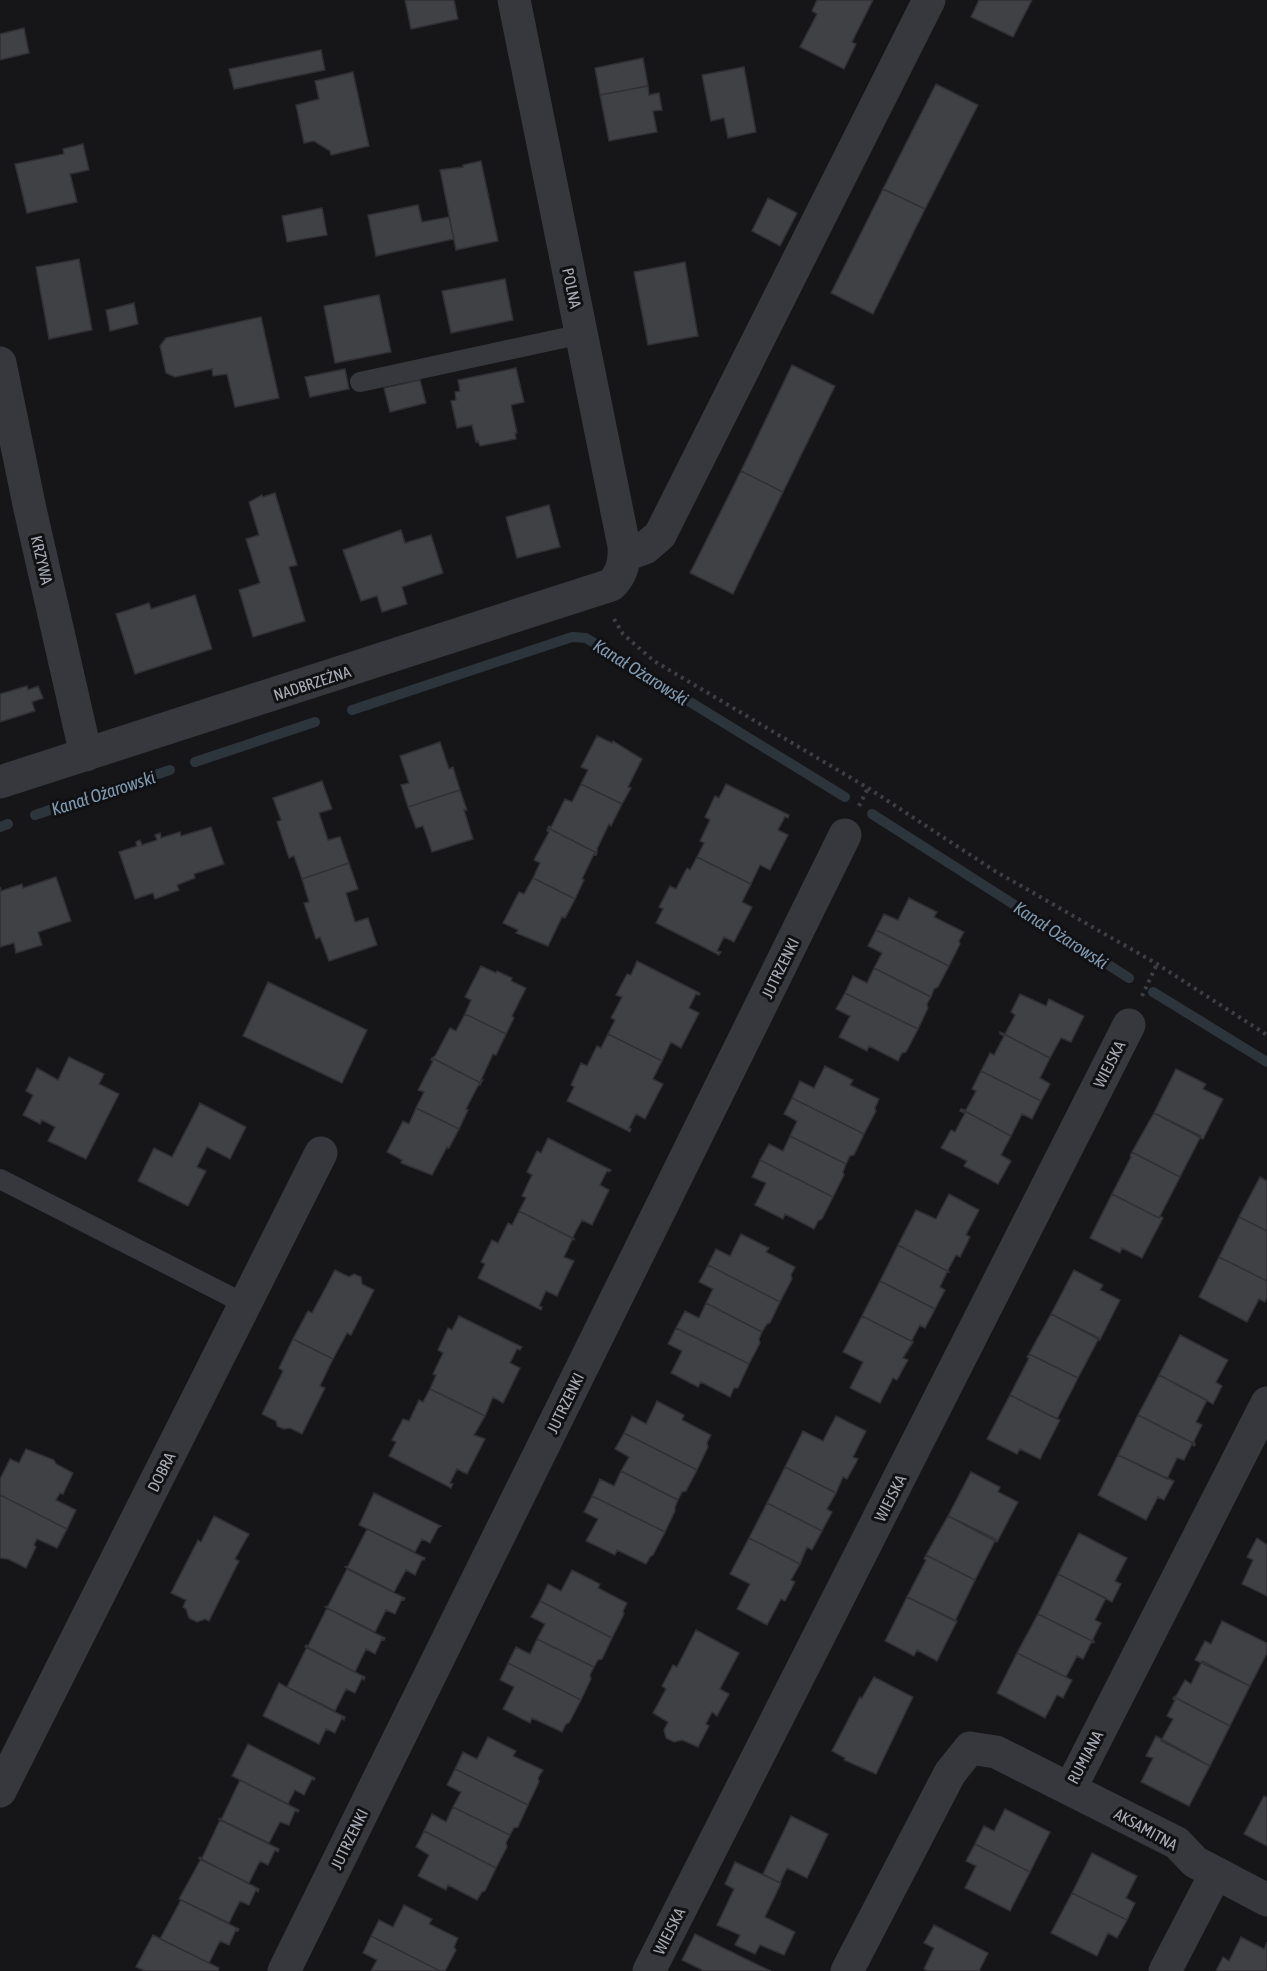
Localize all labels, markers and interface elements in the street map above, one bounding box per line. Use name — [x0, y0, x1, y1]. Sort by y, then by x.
street label: POLNA — [559, 266, 585, 310]
street label: KRZYWA — [28, 534, 56, 586]
water label: Kanał Ożarowski — [590, 634, 692, 710]
street label: NADBRZEŻNA — [271, 662, 353, 704]
water label: Kanał Ożarowski — [48, 766, 158, 820]
water label: Kanał Ożarowski — [1010, 897, 1112, 973]
street label: JUTRZENKI — [758, 935, 802, 1001]
street label: WIEJSKA — [1090, 1037, 1128, 1090]
street label: JUTRZENKI — [543, 1370, 587, 1436]
street label: DOBRA — [144, 1449, 179, 1495]
street label: WIEJSKA — [871, 1471, 909, 1524]
street label: RUMIANA — [1064, 1727, 1106, 1787]
street label: AKSAMITNA — [1111, 1804, 1181, 1854]
street label: JUTRZENKI — [327, 1806, 371, 1872]
street label: WIEJSKA — [650, 1904, 688, 1957]

